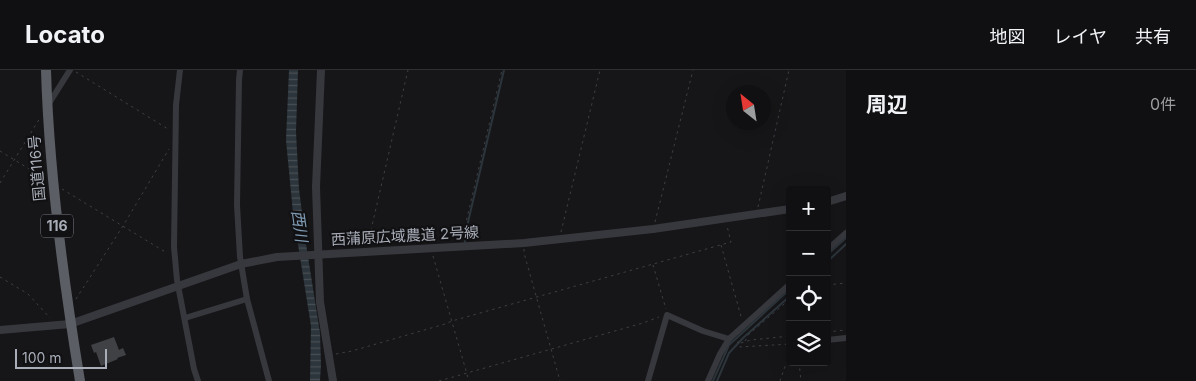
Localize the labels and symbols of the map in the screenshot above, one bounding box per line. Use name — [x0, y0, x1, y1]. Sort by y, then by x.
north arrow — [726, 85, 771, 130]
street label: 国道116号 — [24, 134, 49, 202]
water label: 西川 — [288, 209, 312, 245]
road number: 116 — [41, 214, 73, 238]
street label: 西蒲原広域農道 2号線 — [330, 222, 480, 249]
scale bar — [15, 346, 108, 369]

